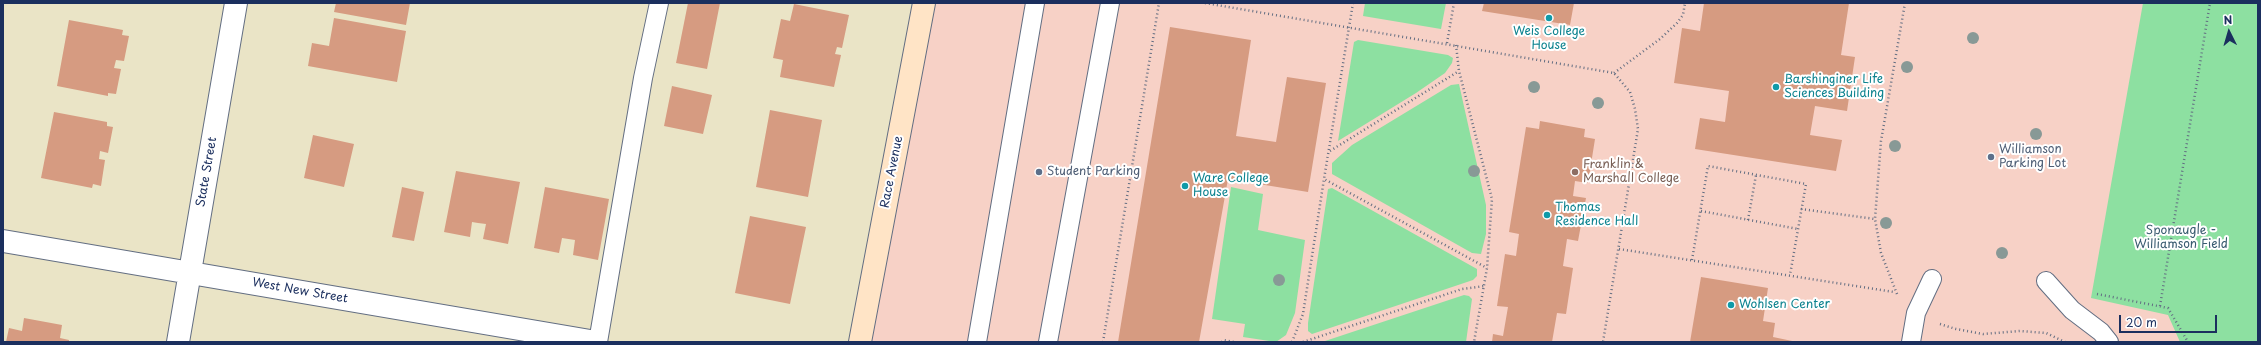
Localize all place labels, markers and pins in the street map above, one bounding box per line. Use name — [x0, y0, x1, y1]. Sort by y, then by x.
marker: Weis College House — [1544, 13, 1554, 23]
place label: Weis College House — [1513, 25, 1585, 53]
place label: Barshinginer Life Sciences Building — [1784, 73, 1884, 101]
marker: Barshinginer Life Sciences Building — [1771, 82, 1781, 92]
place label: Williamson Parking Lot — [1999, 143, 2066, 171]
marker: Williamson Parking Lot — [1986, 152, 1996, 162]
place label: Franklin & Marshall College — [1583, 158, 1679, 186]
place label: Student Parking — [1047, 165, 1140, 179]
marker: Student Parking — [1034, 167, 1044, 177]
marker: Franklin & Marshall College — [1570, 167, 1580, 177]
place label: Ware College House — [1193, 172, 1269, 200]
marker: Ware College House — [1180, 181, 1190, 191]
place label: Thomas Residence Hall — [1555, 201, 1638, 229]
marker: Thomas Residence Hall — [1542, 210, 1552, 220]
place label: Wohlsen Center — [1739, 298, 1830, 312]
marker: Wohlsen Center — [1726, 300, 1736, 310]

